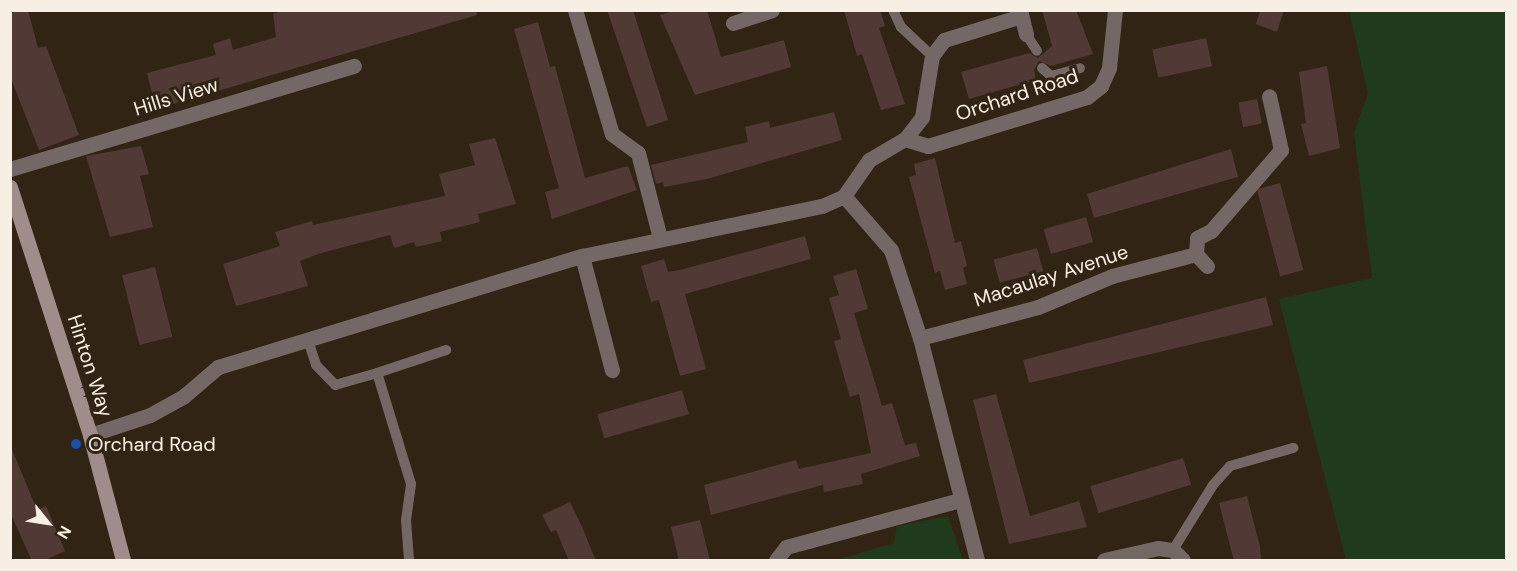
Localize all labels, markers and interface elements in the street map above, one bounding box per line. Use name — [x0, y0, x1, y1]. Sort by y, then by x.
street label: Orchard Road — [953, 64, 1081, 126]
street label: Hills View — [131, 73, 221, 121]
street label: Macaulay Avenue — [971, 240, 1131, 312]
street label: Hinton Way — [62, 312, 118, 420]
place label: Orchard Road — [88, 432, 216, 456]
marker: Orchard Road — [69, 437, 83, 451]
north arrow — [18, 493, 78, 553]
text: N — [52, 522, 76, 543]

